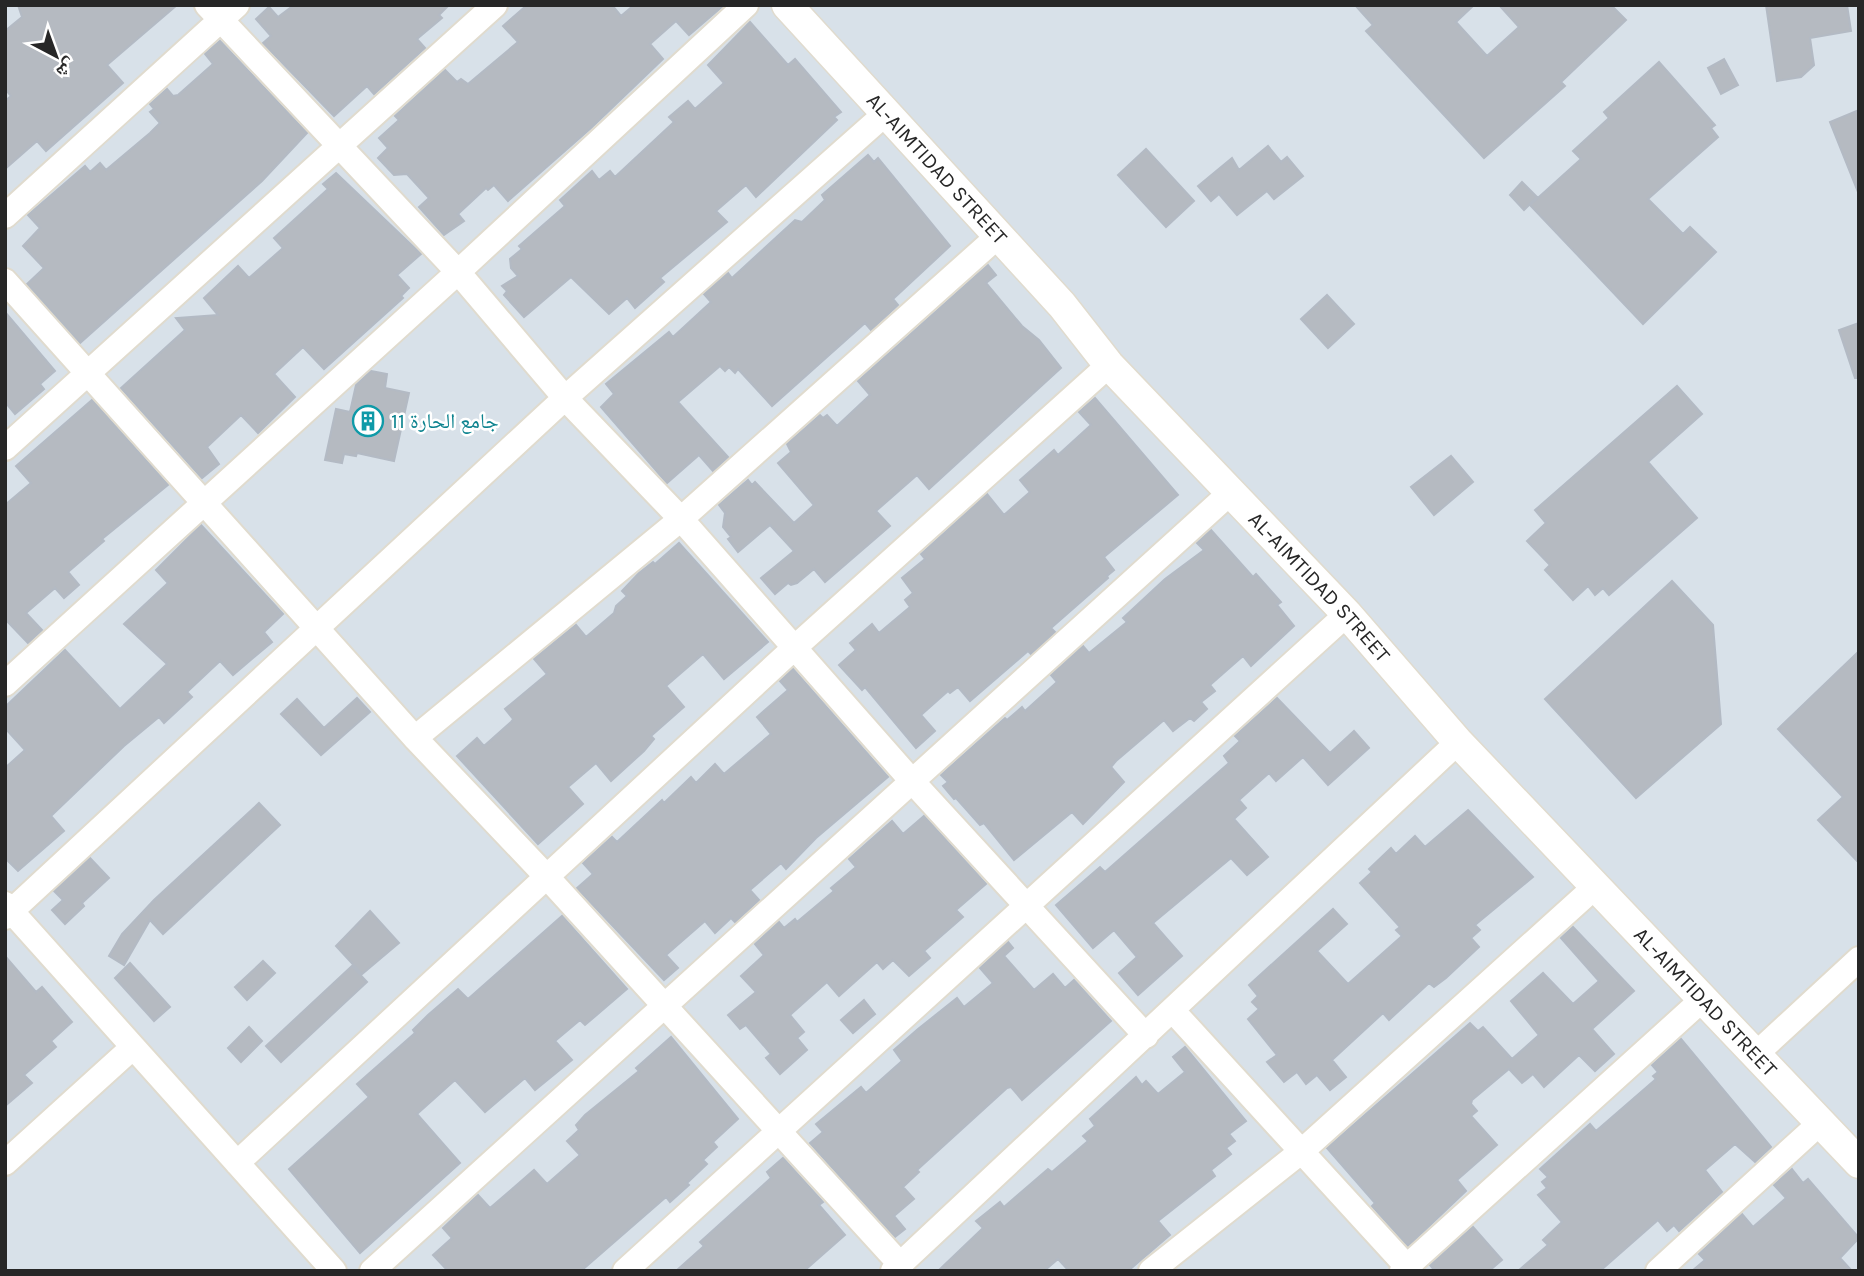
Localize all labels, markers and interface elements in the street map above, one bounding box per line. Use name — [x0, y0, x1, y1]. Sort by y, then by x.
north arrow — [21, 21, 91, 91]
text: ش — [52, 53, 81, 83]
street label: AL-AIMTIDAD STREET — [862, 88, 1013, 250]
building icon: جامع الحارة 11 — [351, 404, 385, 438]
place label: جامع الحارة 11 — [391, 409, 499, 434]
street label: AL-AIMTIDAD STREET — [1244, 507, 1395, 667]
street label: AL-AIMTIDAD STREET — [1629, 923, 1782, 1082]

